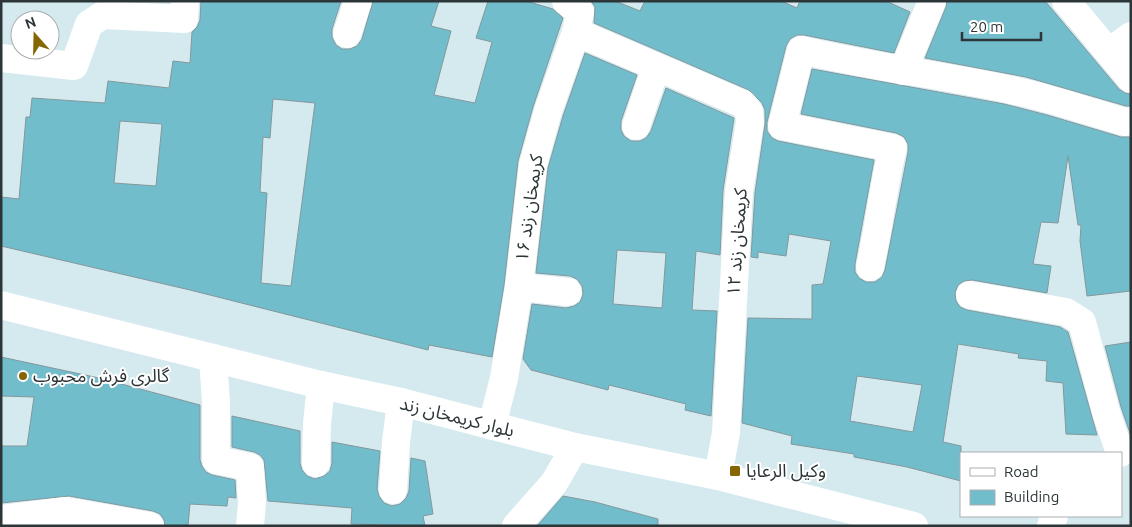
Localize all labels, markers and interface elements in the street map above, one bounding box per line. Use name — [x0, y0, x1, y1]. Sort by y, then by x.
north arrow — [10, 10, 60, 60]
scale bar — [962, 10, 1041, 42]
text: N — [23, 13, 38, 32]
text: 20 m — [970, 18, 1003, 35]
street label: کریمخان زند ۱۶ — [511, 152, 547, 263]
street label: کریمخان زند ۱۲ — [722, 187, 752, 297]
place label: گالری فرش محبوب — [33, 365, 170, 387]
marker: گالری فرش محبوب — [17, 370, 29, 382]
street label: بلوار کریمخان زند — [397, 392, 517, 442]
legend — [960, 452, 1122, 517]
place label: وکیل الرعایا — [746, 460, 826, 482]
text: Road — [1004, 463, 1039, 480]
marker: وکیل الرعایا — [728, 464, 742, 478]
text: Building — [1004, 488, 1059, 505]

